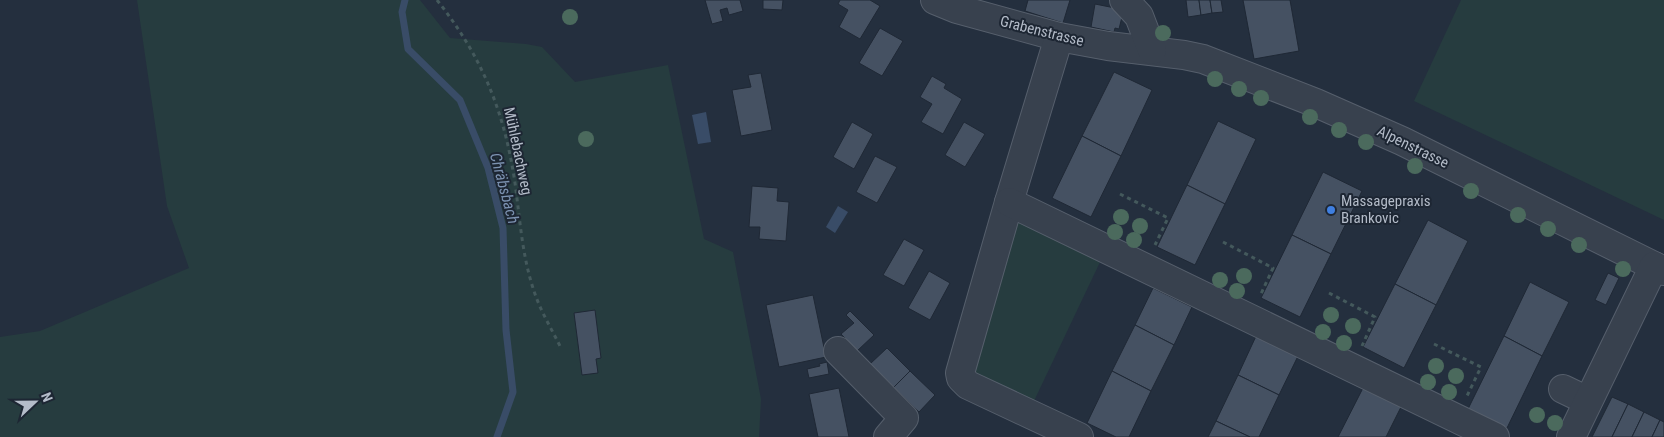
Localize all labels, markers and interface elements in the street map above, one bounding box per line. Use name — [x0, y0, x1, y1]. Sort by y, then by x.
street label: Grabenstrasse — [998, 12, 1086, 50]
street label: Mühlebachweg — [500, 105, 536, 197]
street label: Alpenstrasse — [1374, 122, 1452, 172]
water label: Chräbsbach — [486, 151, 523, 226]
place label: Massagepraxis Brankovic — [1341, 192, 1431, 227]
marker: Massagepraxis Brankovic — [1325, 204, 1337, 216]
north arrow — [10, 377, 60, 427]
text: N — [38, 390, 56, 404]

